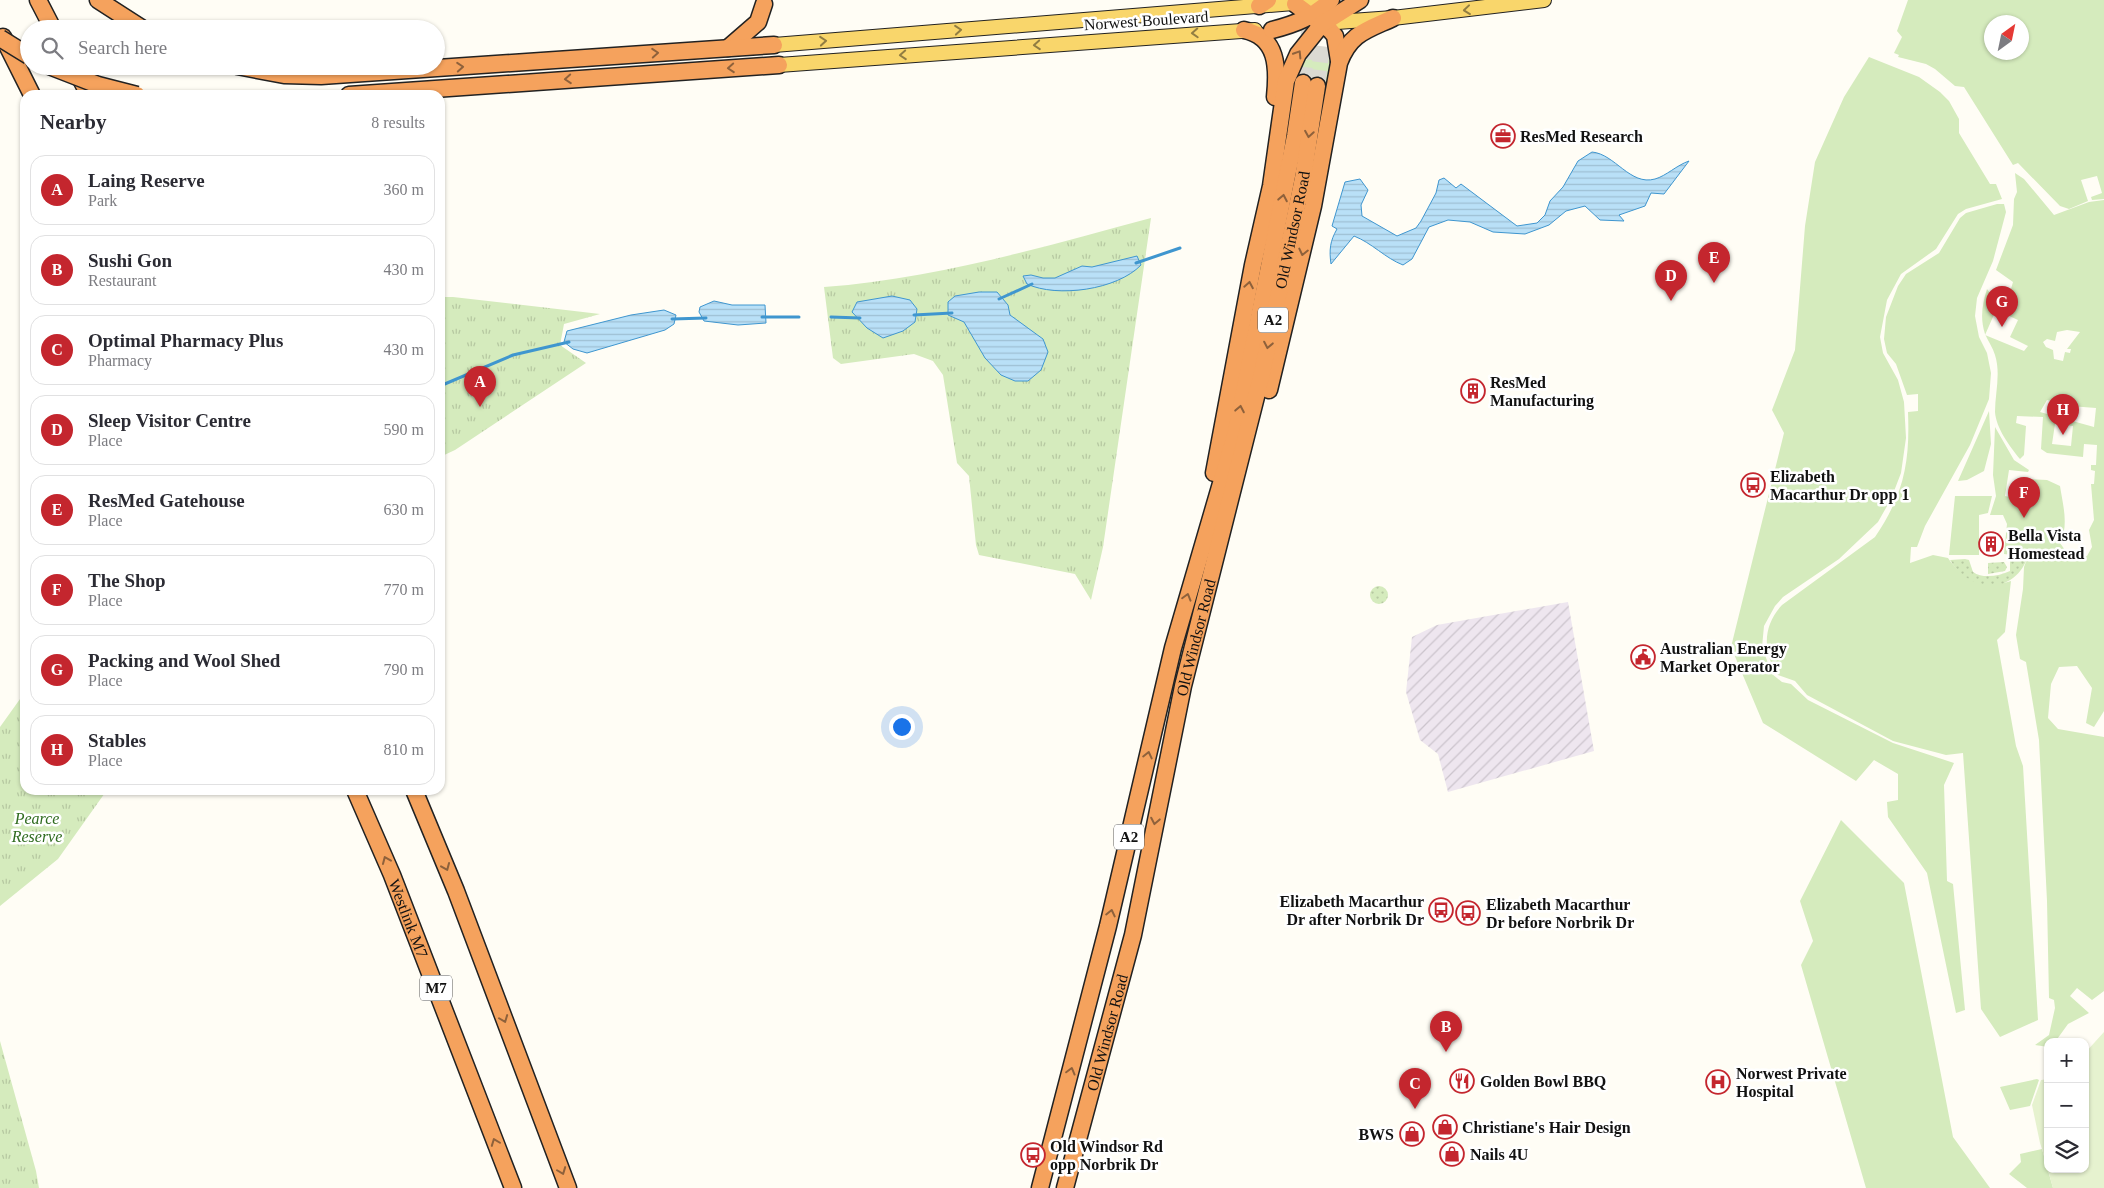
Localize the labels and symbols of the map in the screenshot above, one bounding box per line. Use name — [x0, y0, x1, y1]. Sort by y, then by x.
one-way arrow — [1462, 4, 1470, 15]
street label: Norwest Boulevard — [1083, 8, 1209, 33]
north arrow — [1984, 15, 2029, 60]
one-way arrow — [955, 24, 963, 35]
one-way arrow — [1191, 28, 1199, 39]
one-way arrow — [819, 35, 827, 46]
one-way arrow — [1033, 40, 1041, 51]
one-way arrow — [651, 48, 659, 59]
one-way arrow — [898, 50, 906, 61]
one-way arrow — [1292, 50, 1302, 59]
one-way arrow — [456, 62, 464, 73]
one-way arrow — [726, 62, 734, 73]
one-way arrow — [564, 74, 572, 85]
office icon: ResMed Research — [1490, 123, 1516, 149]
place label: ResMed Research — [1520, 128, 1643, 145]
one-way arrow — [1305, 129, 1315, 138]
street label: Old Windsor Road — [1272, 170, 1313, 290]
one-way arrow — [1277, 194, 1287, 202]
pin: E — [1698, 242, 1730, 283]
one-way arrow — [1298, 247, 1308, 256]
pin: D — [1655, 260, 1687, 301]
one-way arrow — [1243, 281, 1253, 289]
pin: G — [1986, 286, 2018, 327]
road number: A2 — [1258, 308, 1288, 332]
one-way arrow — [1263, 340, 1273, 349]
pin: A — [464, 366, 496, 407]
place label: ResMed Manufacturing — [1490, 374, 1594, 410]
building icon: ResMed Manufacturing — [1460, 378, 1486, 404]
pin: H — [2047, 394, 2079, 435]
one-way arrow — [1235, 404, 1245, 413]
place label: Elizabeth Macarthur Dr opp 1 — [1770, 468, 1909, 504]
bus stop icon: Elizabeth Macarthur Dr opp 1 — [1740, 472, 1766, 498]
pin: F — [2008, 477, 2040, 518]
place label: Bella Vista Homestead — [2008, 527, 2085, 562]
building icon: Bella Vista Homestead — [1978, 531, 2004, 557]
street label: Old Windsor Road — [1173, 577, 1219, 698]
one-way arrow — [1182, 594, 1192, 602]
place label: Australian Energy Market Operator — [1660, 640, 1787, 676]
public building icon: Australian Energy Market Operator — [1630, 644, 1656, 670]
your location — [889, 714, 915, 740]
one-way arrow — [1142, 750, 1153, 759]
park label: Pearce Reserve — [11, 810, 62, 845]
one-way arrow — [1150, 816, 1160, 825]
road number: A2 — [1114, 824, 1144, 850]
one-way arrow — [381, 857, 391, 865]
one-way arrow — [440, 862, 450, 871]
street label: Westlink M7 — [385, 877, 431, 960]
place label: Elizabeth Macarthur Dr after Norbrik Dr — [1280, 893, 1424, 928]
place label: Elizabeth Macarthur Dr before Norbrik Dr — [1486, 896, 1634, 931]
bus stop icon: Elizabeth Macarthur Dr after Norbrik Dr — [1428, 897, 1454, 923]
bus stop icon: Elizabeth Macarthur Dr before Norbrik Dr — [1455, 900, 1481, 926]
one-way arrow — [1105, 909, 1116, 918]
street label: Old Windsor Road — [1083, 972, 1131, 1093]
road number: M7 — [420, 976, 452, 1000]
pin: B — [1430, 1011, 1462, 1052]
one-way arrow — [498, 1014, 508, 1023]
place label: Norwest Private Hospital — [1736, 1065, 1847, 1101]
one-way arrow — [1065, 1066, 1076, 1075]
pin: C — [1399, 1068, 1431, 1109]
restaurant icon: Golden Bowl BBQ — [1449, 1068, 1475, 1094]
hospital icon: Norwest Private Hospital — [1705, 1069, 1731, 1095]
place label: Golden Bowl BBQ — [1480, 1073, 1606, 1090]
shop icon: Christiane's Hair Design — [1432, 1114, 1458, 1140]
place label: Christiane's Hair Design — [1462, 1119, 1631, 1137]
shop icon: BWS — [1399, 1121, 1425, 1147]
place label: BWS — [1358, 1126, 1394, 1143]
place label: Old Windsor Rd opp Norbrik Dr — [1050, 1138, 1163, 1174]
one-way arrow — [491, 1139, 501, 1147]
shop icon: Nails 4U — [1439, 1141, 1465, 1167]
bus stop icon: Old Windsor Rd opp Norbrik Dr — [1020, 1142, 1046, 1168]
place label: Nails 4U — [1470, 1146, 1529, 1163]
one-way arrow — [556, 1166, 566, 1175]

